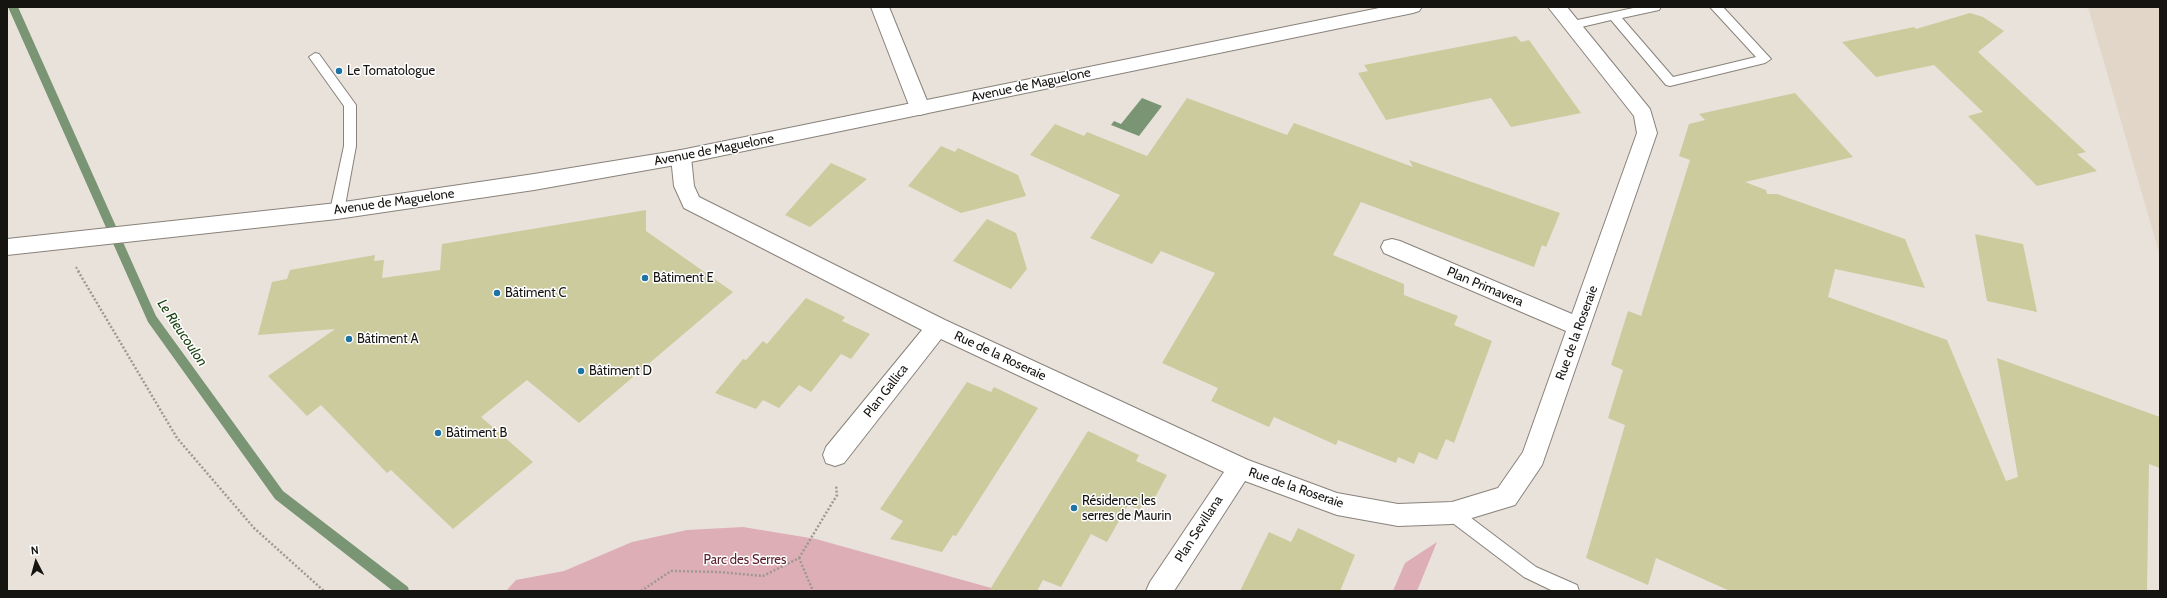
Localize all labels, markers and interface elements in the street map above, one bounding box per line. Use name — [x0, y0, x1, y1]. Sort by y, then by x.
place label: Le Tomatologue — [347, 63, 435, 79]
street label: Avenue de Maguelone — [970, 65, 1092, 105]
marker: Le Tomatologue — [334, 66, 344, 76]
street label: Avenue de Maguelone — [653, 131, 775, 169]
street label: Avenue de Maguelone — [333, 186, 455, 218]
street label: Plan Primavera — [1444, 264, 1526, 310]
place label: Bâtiment E — [653, 270, 714, 286]
marker: Bâtiment E — [640, 273, 650, 283]
street label: Rue de la Roseraie — [1553, 284, 1601, 382]
place label: Bâtiment C — [505, 285, 567, 301]
marker: Bâtiment C — [492, 288, 502, 298]
water label: Le Rieucoulon — [153, 296, 211, 370]
street label: Rue de la Roseraie — [952, 328, 1048, 384]
place label: Bâtiment A — [357, 331, 419, 347]
marker: Bâtiment A — [344, 334, 354, 344]
street label: Plan Gallica — [860, 361, 912, 421]
place label: Bâtiment D — [589, 363, 652, 379]
marker: Bâtiment D — [576, 366, 586, 376]
place label: Bâtiment B — [446, 425, 507, 441]
marker: Bâtiment B — [433, 428, 443, 438]
street label: Rue de la Roseraie — [1246, 464, 1346, 512]
place label: Résidence les serres de Maurin — [1082, 493, 1172, 524]
street label: Plan Sevillana — [1172, 493, 1226, 565]
marker: Résidence les serres de Maurin — [1069, 503, 1079, 513]
north arrow — [16, 542, 56, 582]
text: N — [30, 543, 39, 557]
park label: Parc des Serres — [704, 552, 786, 568]

